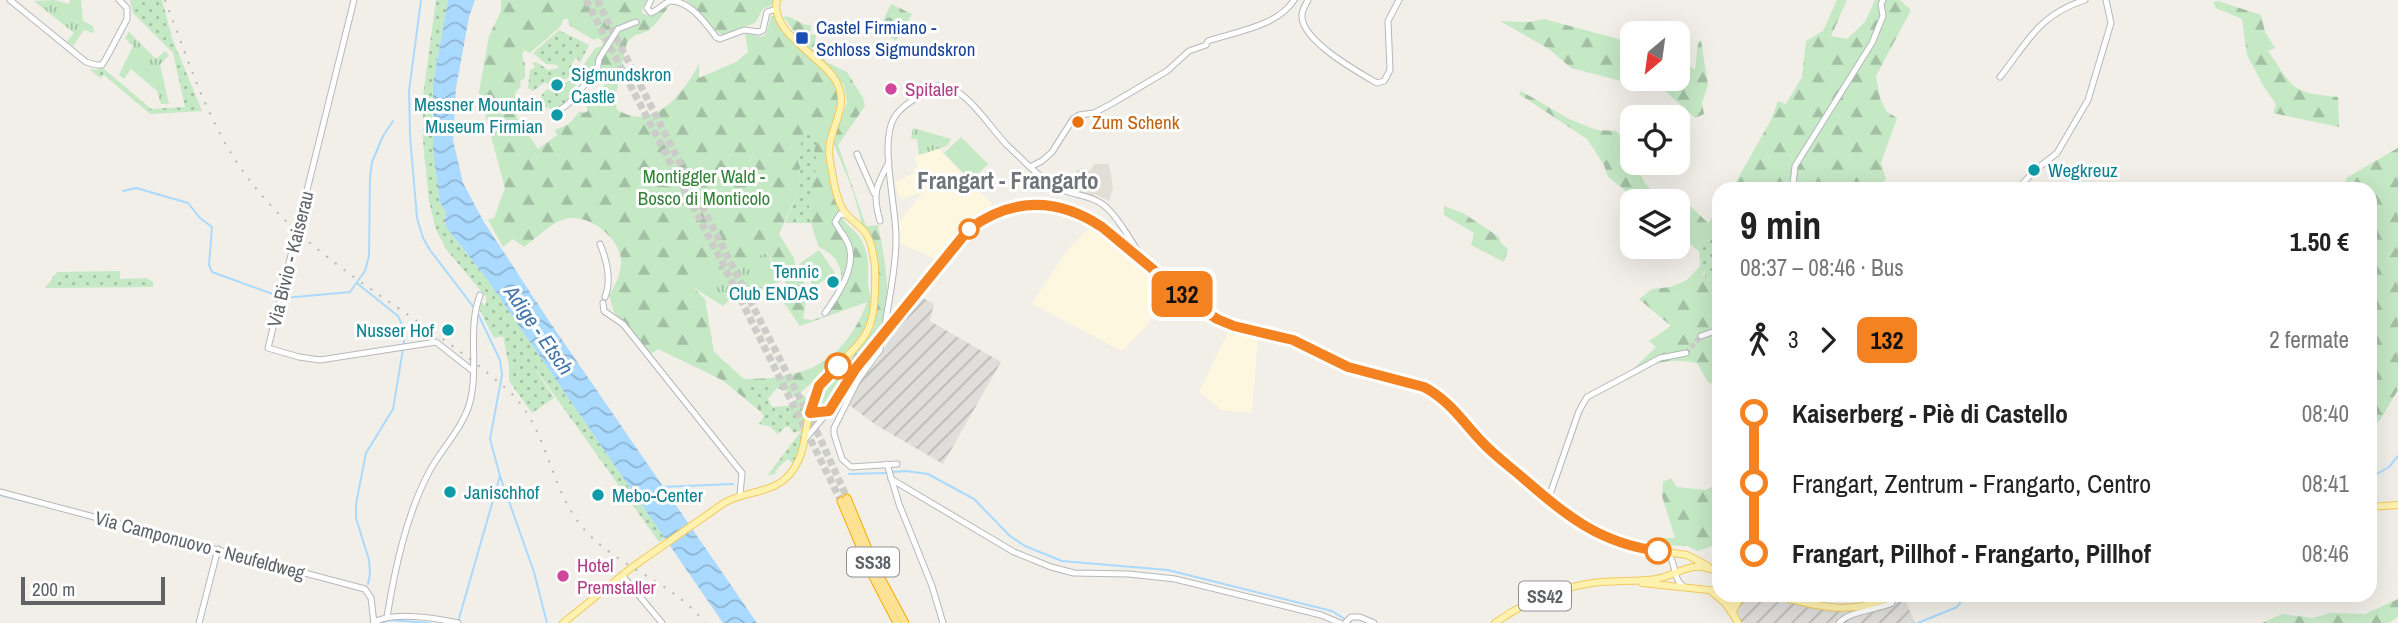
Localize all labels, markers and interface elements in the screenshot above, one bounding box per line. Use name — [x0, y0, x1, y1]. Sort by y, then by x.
place label: Castel Firmiano - Schloss Sigmundskron — [816, 14, 975, 62]
north arrow — [1620, 21, 1690, 91]
map controls — [1620, 21, 1690, 259]
marker: Castel Firmiano - Schloss Sigmundskron — [794, 30, 810, 46]
place label: Sigmundskron Castle — [571, 61, 671, 109]
place label: Spitaler — [905, 76, 960, 102]
marker: Sigmundskron Castle — [549, 77, 565, 93]
marker: Spitaler — [883, 81, 899, 97]
place label: Messner Mountain Museum Firmian — [414, 91, 543, 139]
button: locate — [1620, 105, 1690, 175]
marker: Messner Mountain Museum Firmian — [549, 107, 565, 123]
place label: Zum Schenk — [1092, 109, 1180, 135]
marker: Zum Schenk — [1070, 114, 1086, 130]
place label: Wegkreuz — [2048, 157, 2118, 183]
marker: Wegkreuz — [2026, 162, 2042, 178]
park label: Montiggler Wald - Bosco di Monticolo — [638, 163, 770, 211]
district label: Frangart - Frangarto — [917, 165, 1099, 196]
street label: Via Bivio - Kaiserau — [261, 188, 319, 330]
button: layers — [1620, 189, 1690, 259]
text: 9 min — [1740, 200, 1821, 251]
unlabelled marker — [959, 219, 979, 239]
text: 1.50 € — [2290, 224, 2349, 259]
text: 08:37 – 08:46 · Bus — [1740, 252, 1904, 283]
place label: Tennic Club ENDAS — [729, 258, 819, 306]
line badge: 132 — [1142, 271, 1222, 317]
marker: Tennic Club ENDAS — [825, 274, 841, 290]
text: 132 — [1166, 278, 1198, 310]
water label: Adige - Etsch — [497, 279, 581, 381]
place label: Nusser Hof — [356, 317, 435, 343]
icon: walk — [1740, 321, 1778, 359]
icon: forward — [1809, 321, 1847, 359]
marker: Nusser Hof — [440, 322, 456, 338]
text: 3 — [1788, 324, 1799, 355]
text: 132 — [1871, 324, 1903, 356]
text: 2 fermate — [2269, 324, 2349, 355]
unlabelled marker — [825, 353, 851, 379]
text: Kaiserberg - Piè di Castello — [1792, 396, 2068, 431]
text: 08:40 — [2302, 398, 2349, 429]
text: Frangart, Zentrum - Frangarto, Centro — [1792, 466, 2151, 501]
text: 08:41 — [2302, 468, 2349, 499]
place label: Janischhof — [464, 479, 540, 505]
place label: Mebo-Center — [612, 482, 704, 508]
marker: Janischhof — [442, 484, 458, 500]
marker: Mebo-Center — [590, 487, 606, 503]
street label: Via Camponuovo - Neufeldweg — [92, 504, 308, 586]
text: Frangart, Pillhof - Frangarto, Pillhof — [1792, 536, 2151, 571]
unlabelled marker — [1645, 538, 1671, 564]
text: 08:46 — [2302, 538, 2349, 569]
road number: SS38 — [847, 548, 899, 576]
place label: Hotel Premstaller — [577, 552, 657, 600]
marker: Hotel Premstaller — [555, 568, 571, 584]
scale bar — [21, 574, 164, 606]
text: 200 m — [32, 576, 75, 602]
road number: SS42 — [1519, 582, 1571, 610]

